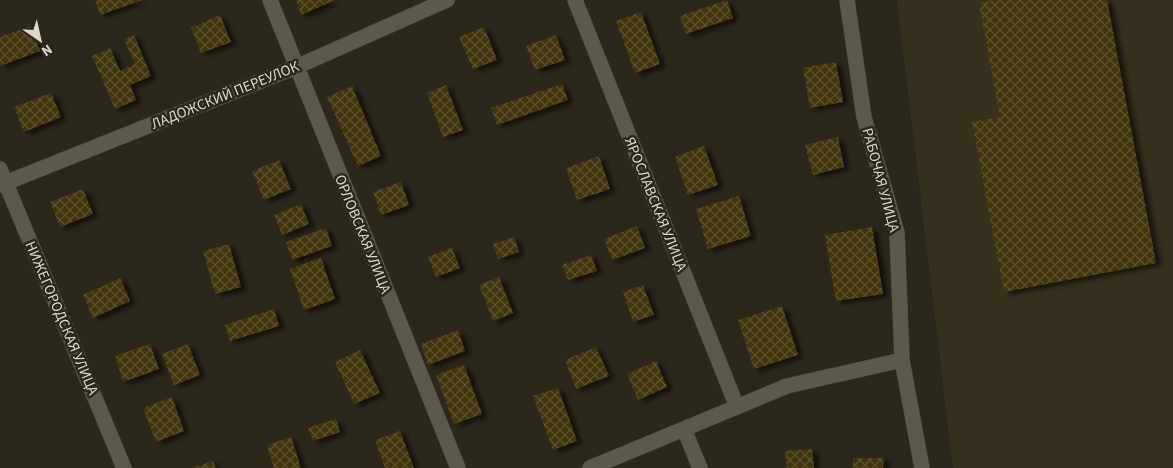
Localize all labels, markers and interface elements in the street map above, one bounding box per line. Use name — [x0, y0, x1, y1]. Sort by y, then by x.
north arrow — [15, 15, 65, 65]
text: N — [37, 39, 56, 61]
street label: ЛАДОЖСКИЙ ПЕРЕУЛОК — [148, 56, 303, 135]
street label: РАБОЧАЯ УЛИЦА — [856, 126, 905, 235]
street label: ЯРОСЛАВСКАЯ УЛИЦА — [619, 134, 692, 275]
street label: ОРЛОВСКАЯ УЛИЦА — [329, 172, 396, 297]
street label: НИЖЕГОРОДСКАЯ УЛИЦА — [20, 238, 104, 399]

